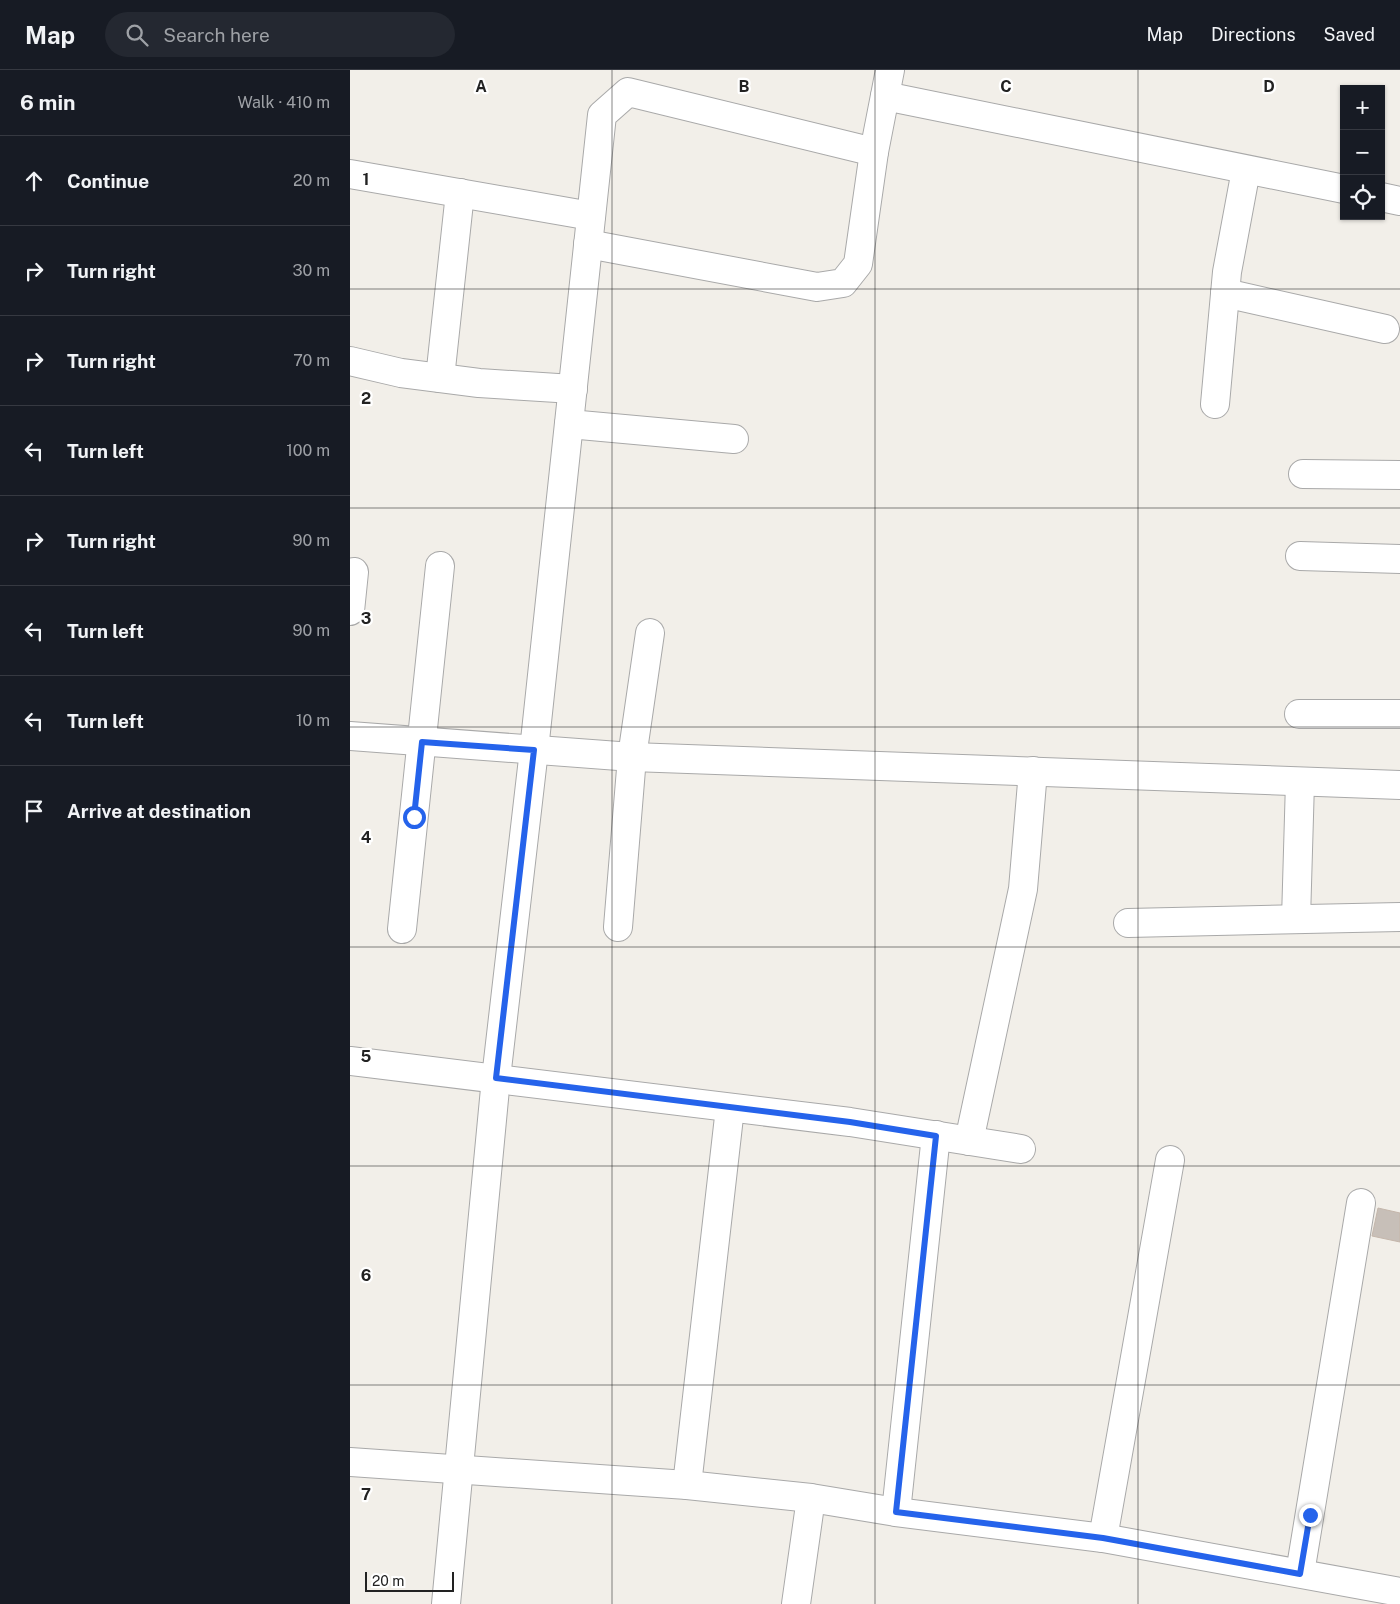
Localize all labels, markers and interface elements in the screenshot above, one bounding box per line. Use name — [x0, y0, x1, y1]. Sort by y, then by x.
search box — [105, 12, 455, 57]
text: Map — [25, 21, 75, 49]
icon: search — [123, 21, 151, 49]
text: Search here — [163, 24, 270, 46]
text: Map — [1146, 24, 1183, 45]
text: Directions — [1211, 24, 1296, 45]
text: Saved — [1324, 24, 1375, 45]
text: A — [475, 77, 487, 96]
text: B — [739, 77, 750, 96]
text: C — [1000, 77, 1012, 96]
text: D — [1263, 77, 1275, 96]
map controls — [1340, 85, 1385, 220]
button: + — [1340, 85, 1385, 130]
text: 6 min — [20, 90, 76, 115]
text: Walk · 410 m — [237, 93, 330, 112]
button: − — [1340, 130, 1385, 175]
icon: ahead — [20, 167, 48, 195]
text: Continue — [67, 170, 149, 192]
text: 1 — [363, 170, 369, 189]
text: 20 m — [293, 171, 330, 190]
button: locate — [1340, 175, 1385, 220]
icon: right — [20, 257, 48, 285]
text: Turn right — [67, 260, 156, 282]
text: 30 m — [293, 261, 330, 280]
icon: right — [20, 347, 48, 375]
text: Turn right — [67, 350, 156, 372]
text: 70 m — [293, 351, 330, 370]
text: 2 — [361, 389, 371, 408]
icon: left — [20, 437, 48, 465]
text: Turn left — [67, 440, 144, 462]
text: 100 m — [286, 441, 330, 460]
icon: right — [20, 527, 48, 555]
text: Turn right — [67, 530, 156, 552]
text: 90 m — [293, 531, 330, 550]
text: 3 — [361, 609, 371, 628]
icon: left — [20, 617, 48, 645]
text: Turn left — [67, 620, 144, 642]
text: 90 m — [293, 621, 330, 640]
icon: left — [20, 707, 48, 735]
text: Turn left — [67, 710, 144, 732]
text: 10 m — [296, 711, 330, 730]
icon: arrive — [20, 797, 48, 825]
text: Arrive at destination — [67, 800, 251, 822]
route start — [403, 806, 426, 829]
text: 4 — [361, 828, 372, 847]
text: 5 — [361, 1047, 372, 1066]
text: 6 — [361, 1266, 371, 1285]
text: 7 — [361, 1485, 371, 1504]
route end — [1299, 1504, 1322, 1527]
scale bar — [365, 1569, 454, 1592]
text: 20 m — [372, 1573, 404, 1589]

